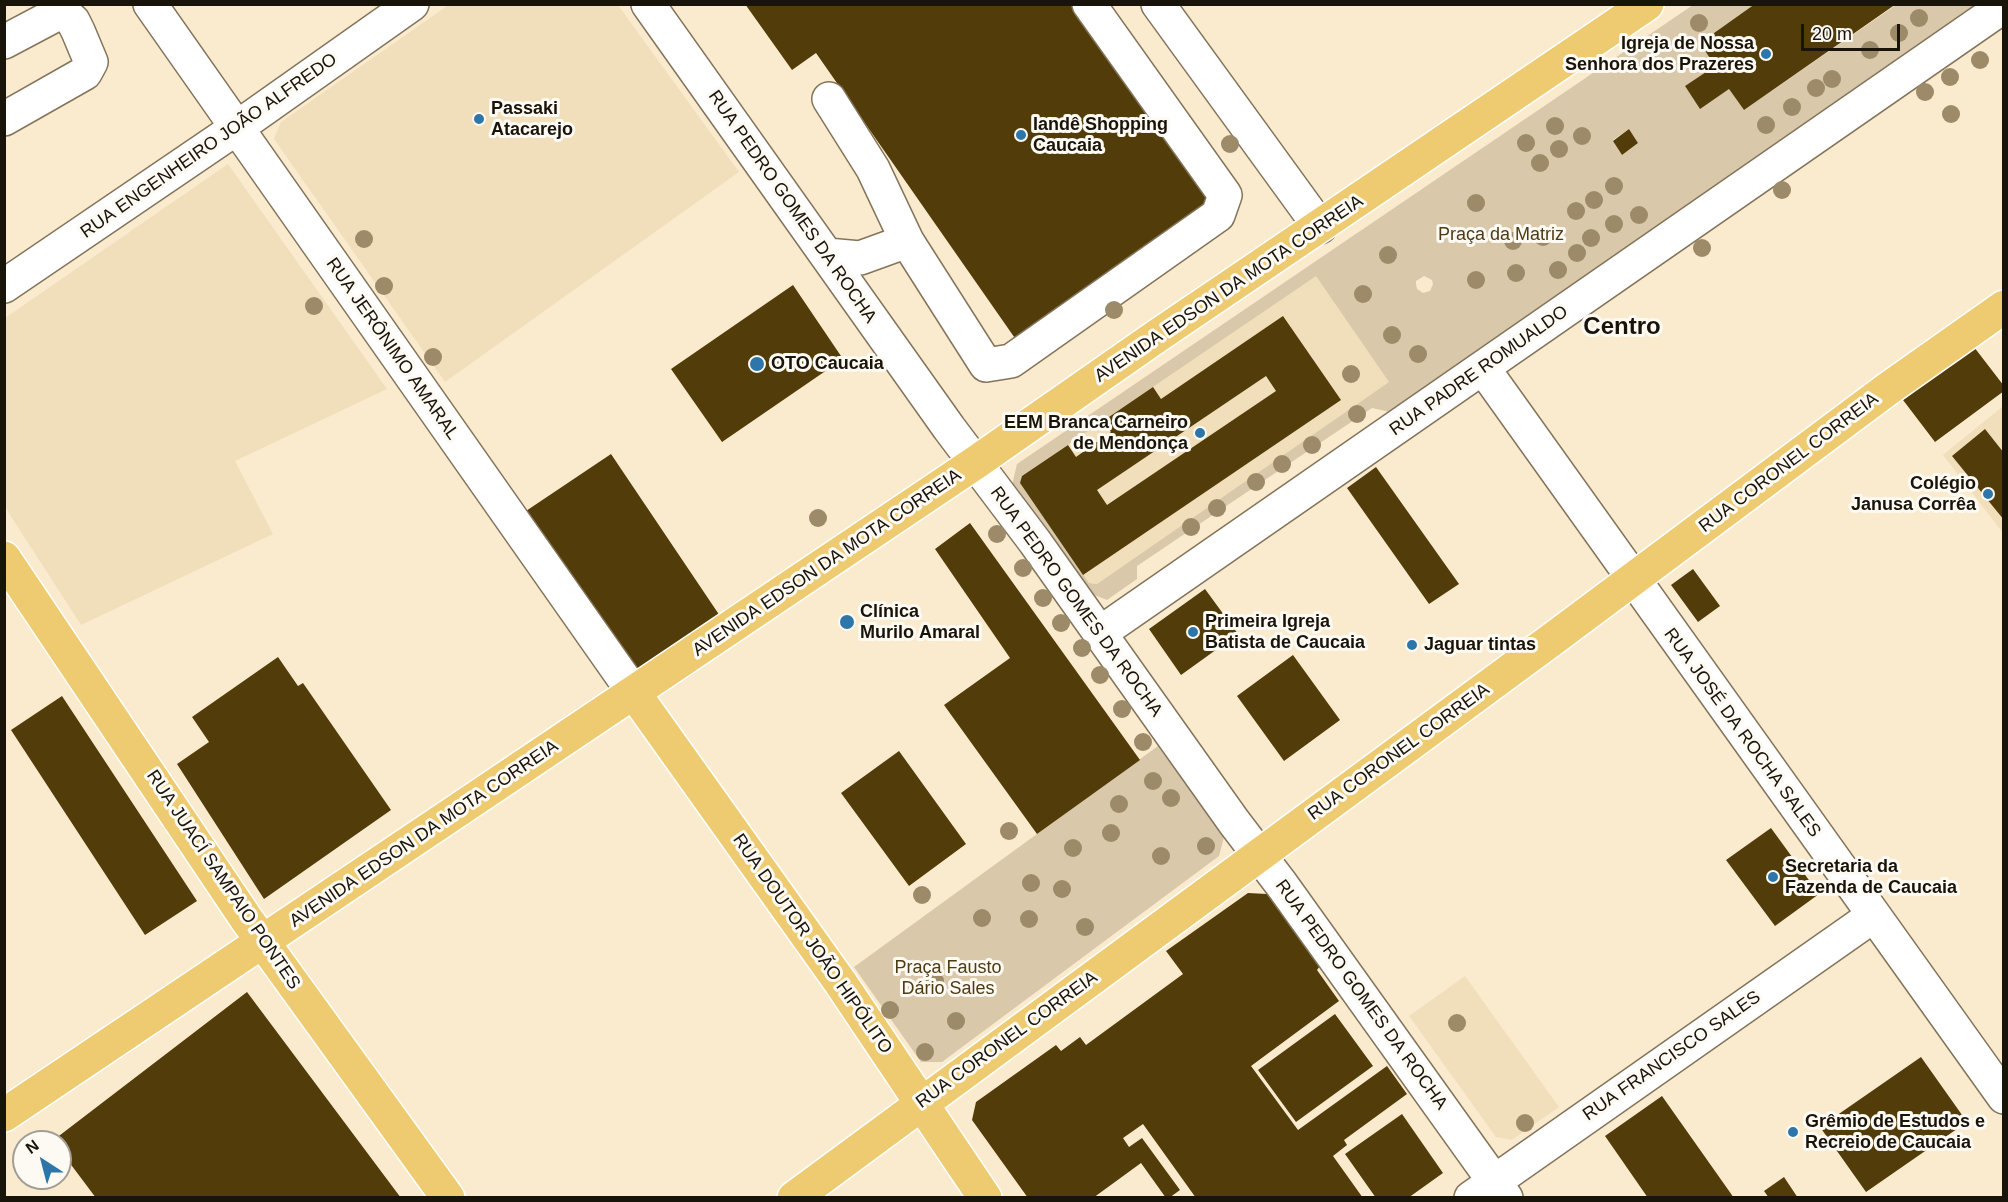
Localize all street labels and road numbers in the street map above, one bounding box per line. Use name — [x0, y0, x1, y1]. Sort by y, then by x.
street label: RUA ENGENHEIRO JOÃO ALFREDO — [77, 49, 341, 243]
street label: RUA PEDRO GOMES DA ROCHA — [703, 87, 881, 327]
street label: AVENIDA EDSON DA MOTA CORREIA — [1091, 191, 1367, 387]
street label: RUA JERÔNIMO AMARAL — [321, 254, 463, 444]
street label: RUA PADRE ROMUALDO — [1386, 301, 1572, 441]
street label: RUA CORONEL CORREIA — [1695, 388, 1883, 538]
street label: AVENIDA EDSON DA MOTA CORREIA — [689, 465, 965, 661]
street label: RUA PEDRO GOMES DA ROCHA — [985, 483, 1167, 721]
street label: RUA JOSÉ DA ROCHA SALES — [1659, 624, 1825, 842]
street label: RUA CORONEL CORREIA — [1304, 679, 1494, 825]
street label: AVENIDA EDSON DA MOTA CORREIA — [286, 736, 562, 932]
street label: RUA JUACÍ SAMPAIO PONTES — [141, 766, 305, 994]
street label: RUA DOUTOR JOÃO HIPÓLITO — [728, 830, 896, 1058]
street label: RUA PEDRO GOMES DA ROCHA — [1270, 876, 1452, 1114]
street label: RUA CORONEL CORREIA — [912, 967, 1102, 1113]
street label: RUA FRANCISCO SALES — [1579, 986, 1765, 1126]

